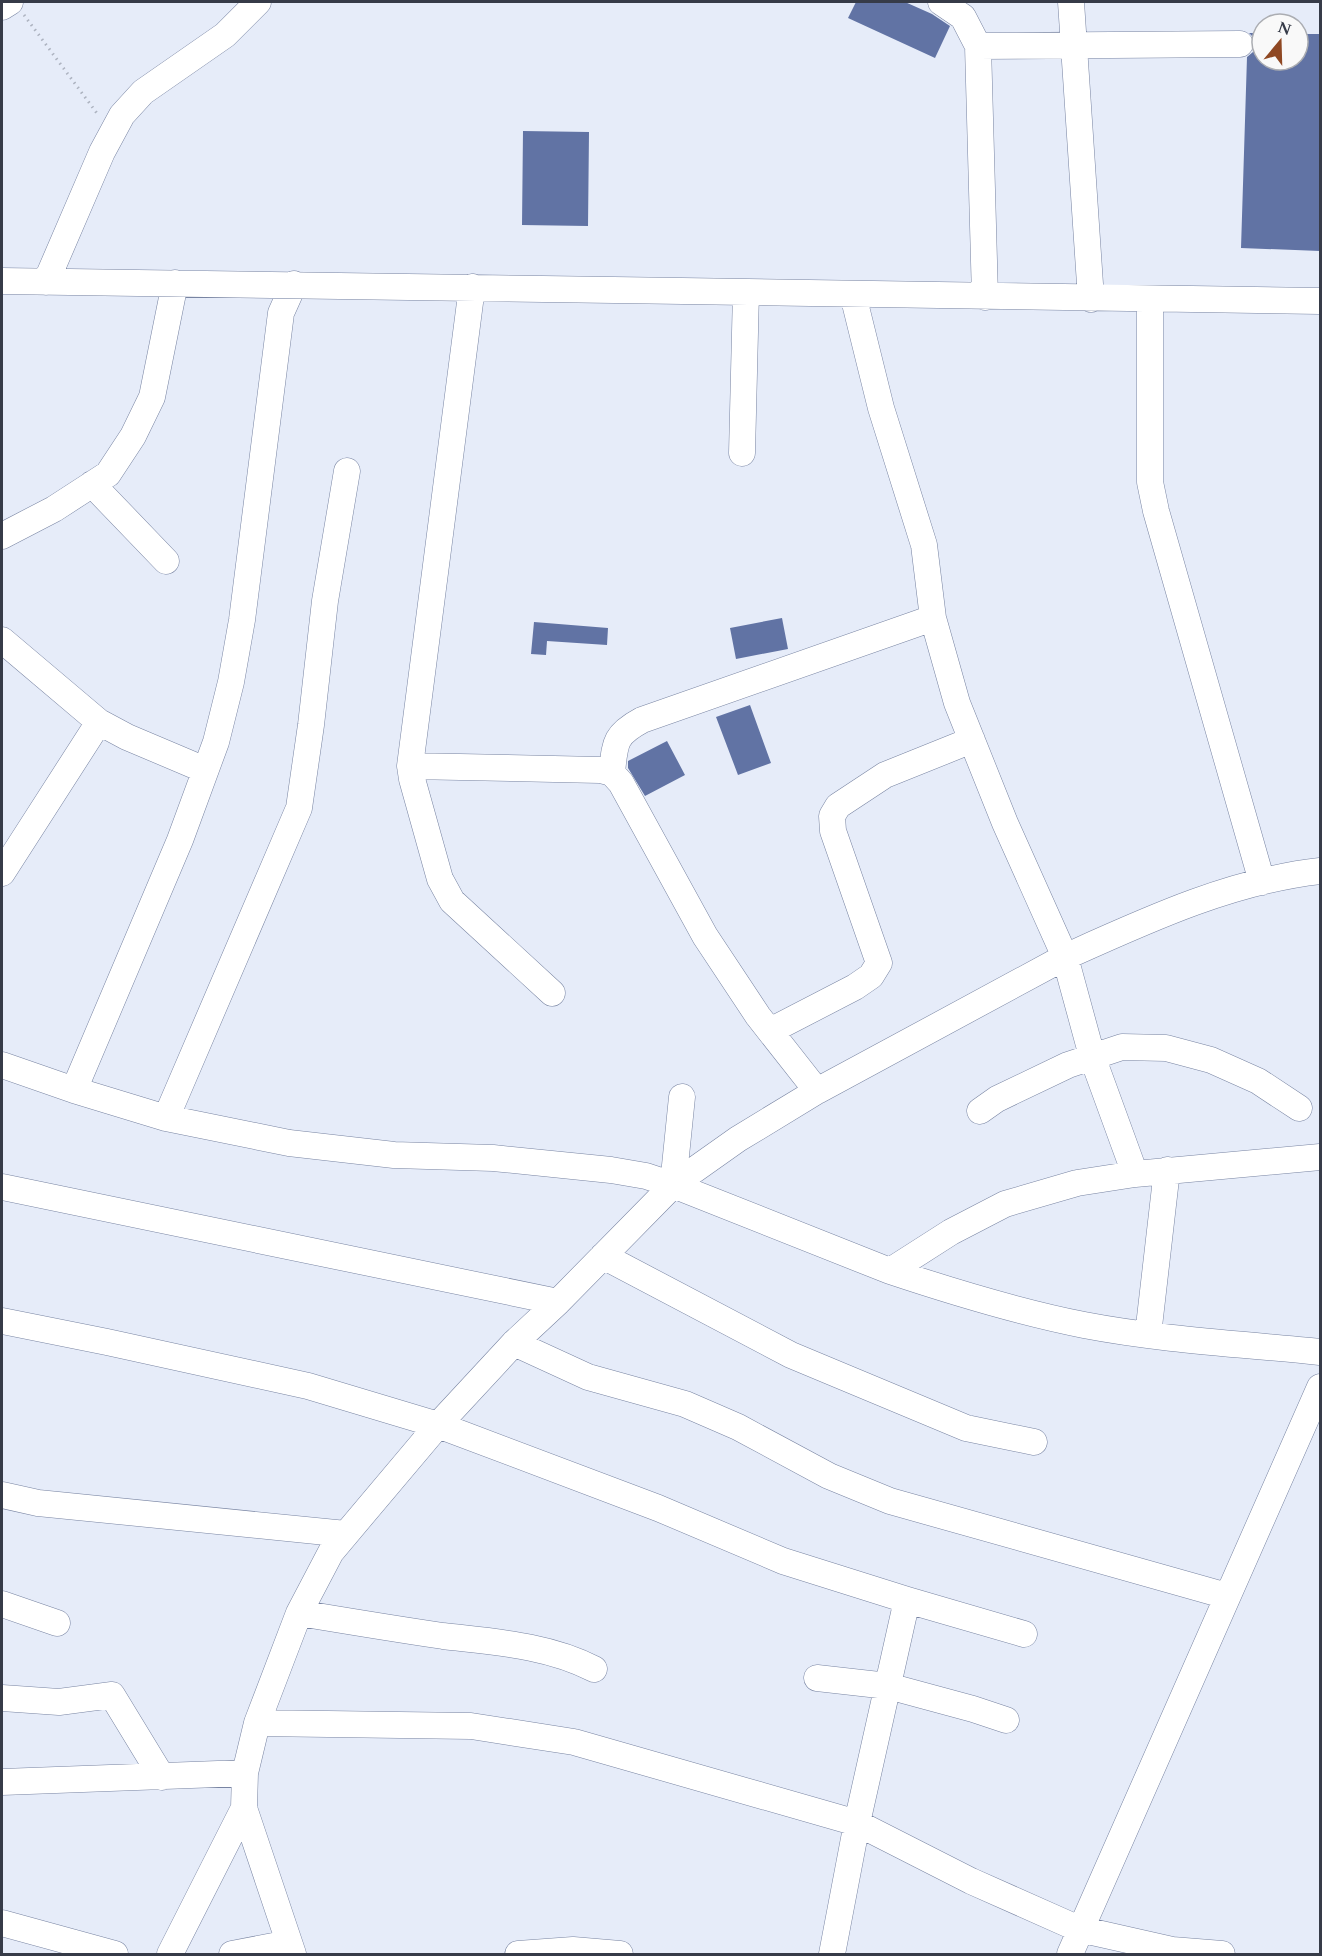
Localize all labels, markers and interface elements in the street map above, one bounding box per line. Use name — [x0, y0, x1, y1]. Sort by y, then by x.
north arrow — [1250, 12, 1310, 72]
text: N — [1274, 15, 1295, 42]

